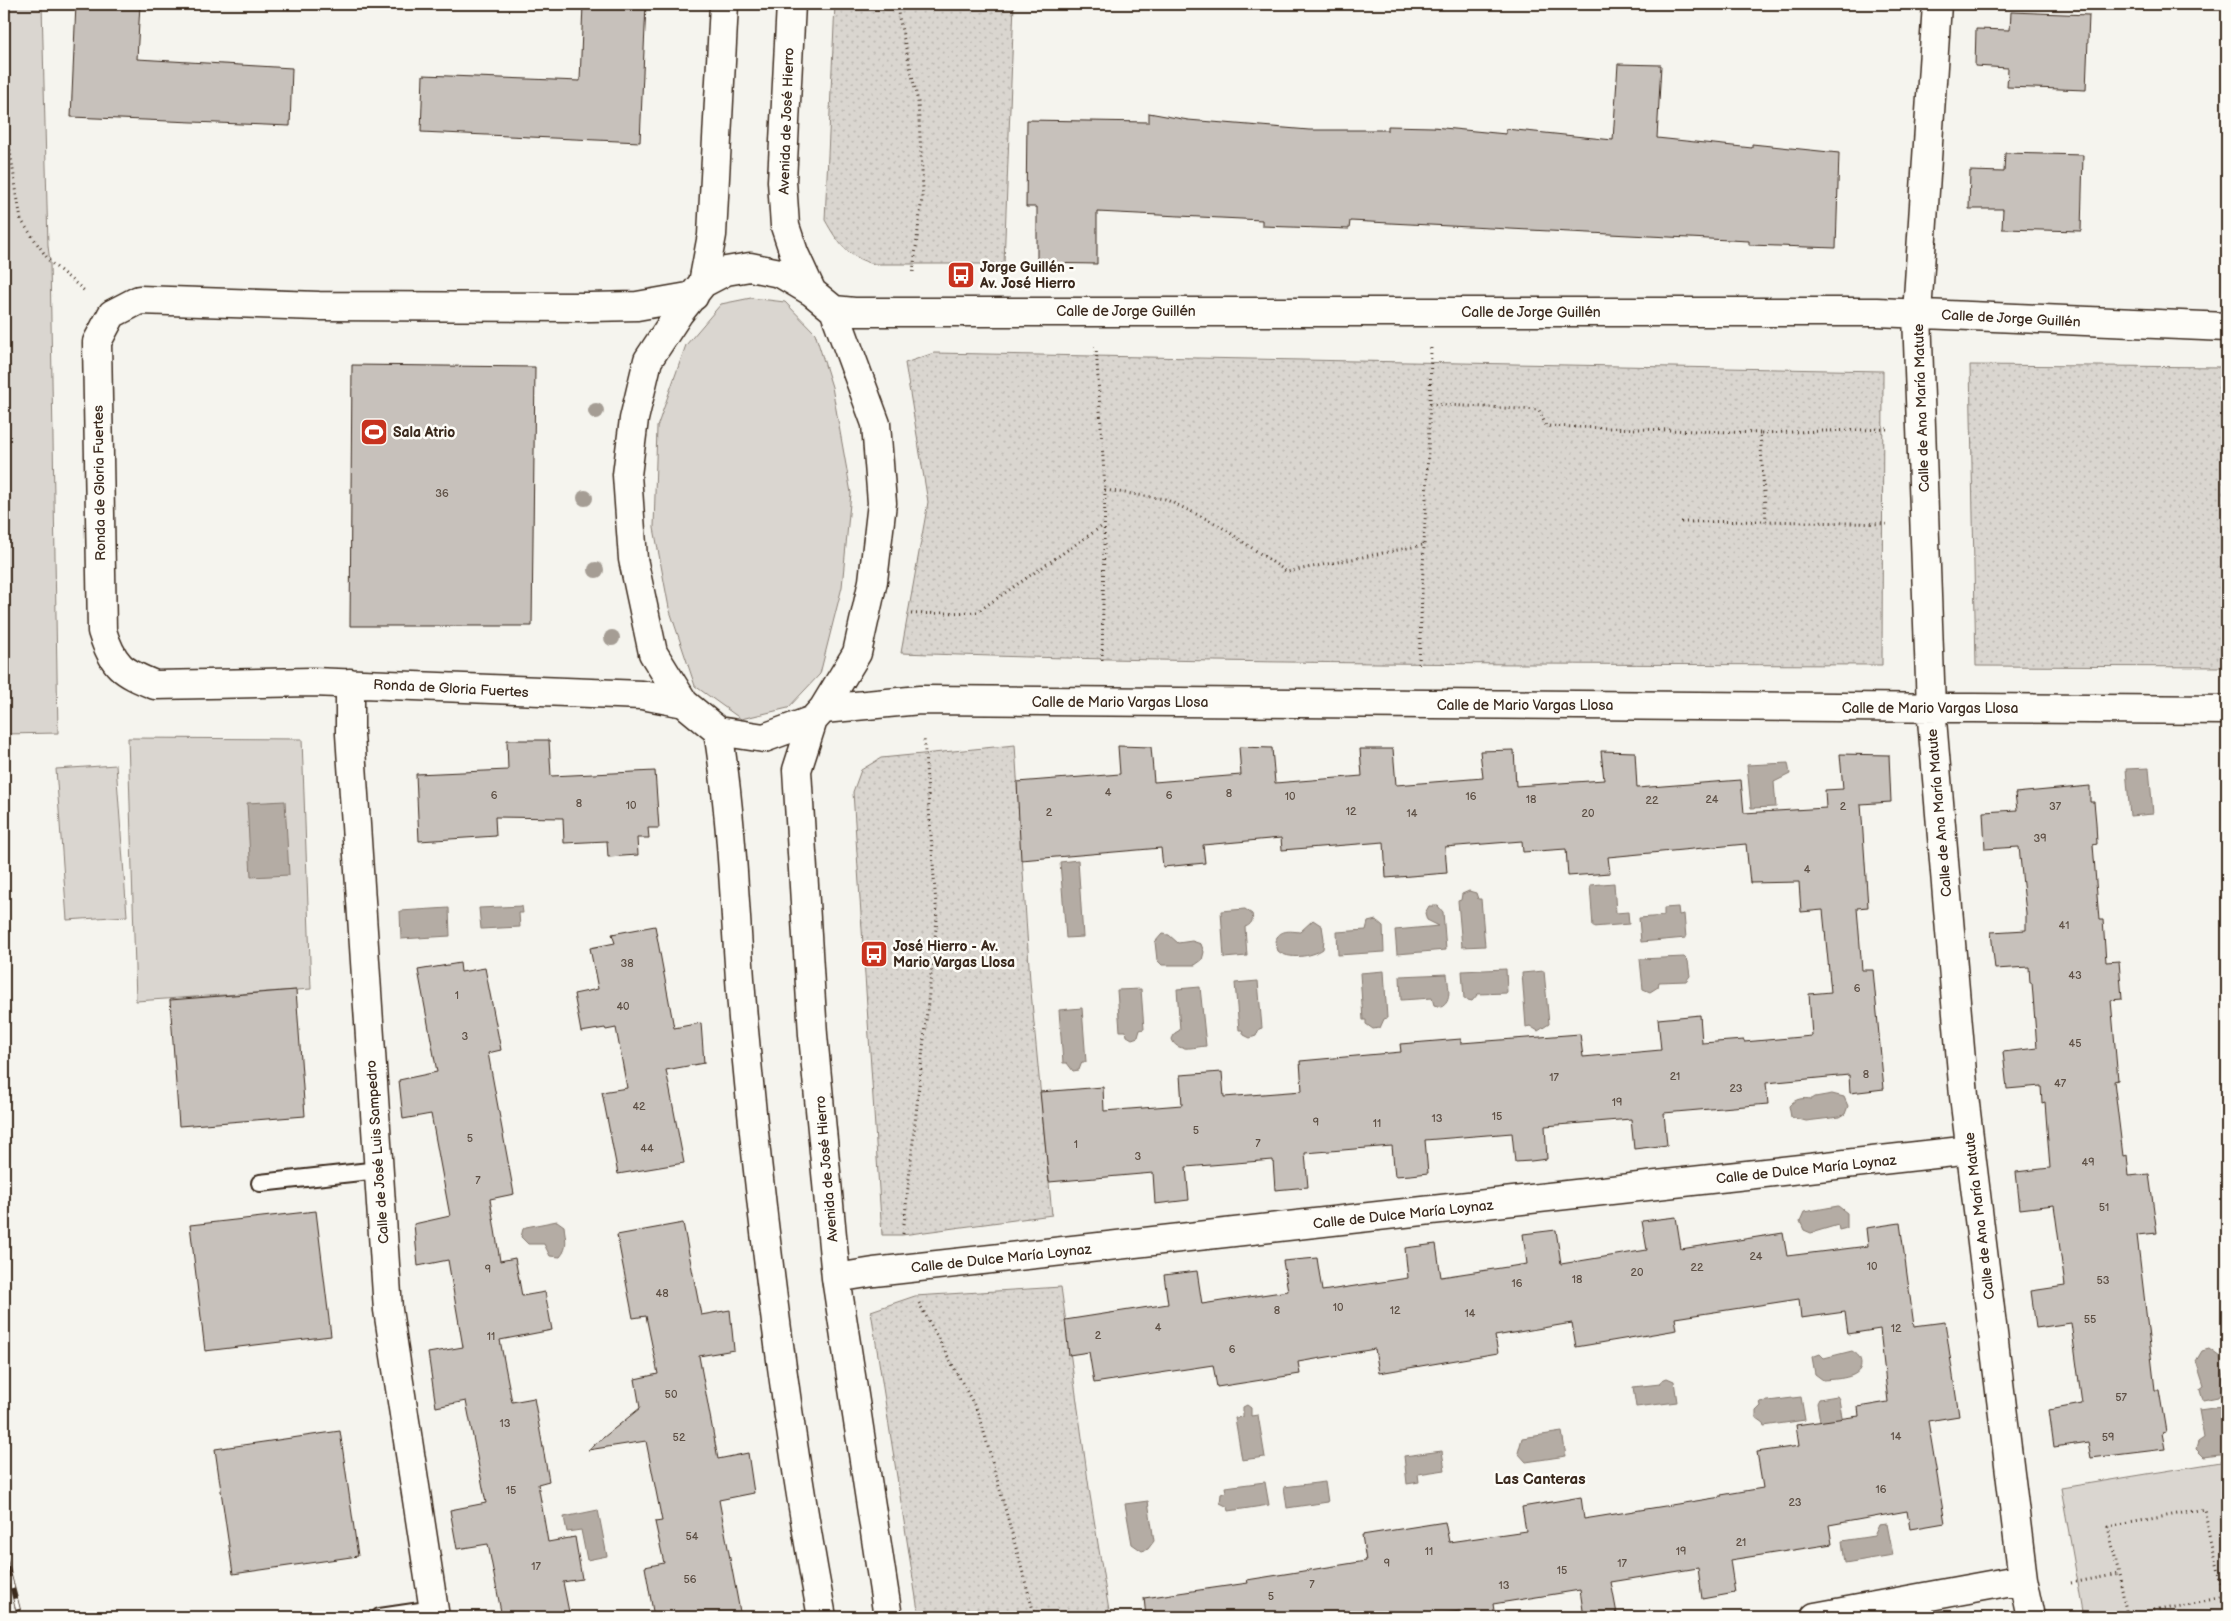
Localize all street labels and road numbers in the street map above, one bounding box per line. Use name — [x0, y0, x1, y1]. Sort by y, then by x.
street label: Avenida de José Hierro — [775, 47, 798, 195]
street label: Calle de Jorge Guillén — [1056, 303, 1196, 320]
street label: Calle de Jorge Guillén — [1461, 304, 1601, 321]
street label: Calle de Jorge Guillén — [1941, 306, 2081, 331]
street label: Calle de Ana María Matute — [1910, 323, 1933, 493]
street label: Ronda de Gloria Fuertes — [90, 405, 109, 561]
street label: Ronda de Gloria Fuertes — [373, 676, 529, 701]
street label: Calle de Mario Vargas Llosa — [1032, 694, 1208, 711]
street label: Calle de Mario Vargas Llosa — [1437, 697, 1613, 714]
street label: Calle de Mario Vargas Llosa — [1842, 700, 2018, 717]
street label: Calle de Ana María Matute — [1924, 728, 1955, 898]
street label: Calle de José Luis Sampedro — [363, 1059, 392, 1244]
street label: Avenida de José Hierro — [812, 1095, 841, 1243]
street label: Calle de Ana María Matute — [1961, 1131, 1998, 1301]
street label: Calle de Dulce María Loynaz — [1715, 1152, 1897, 1187]
street label: Calle de Dulce María Loynaz — [1312, 1197, 1494, 1232]
street label: Calle de Dulce María Loynaz — [910, 1241, 1092, 1276]

